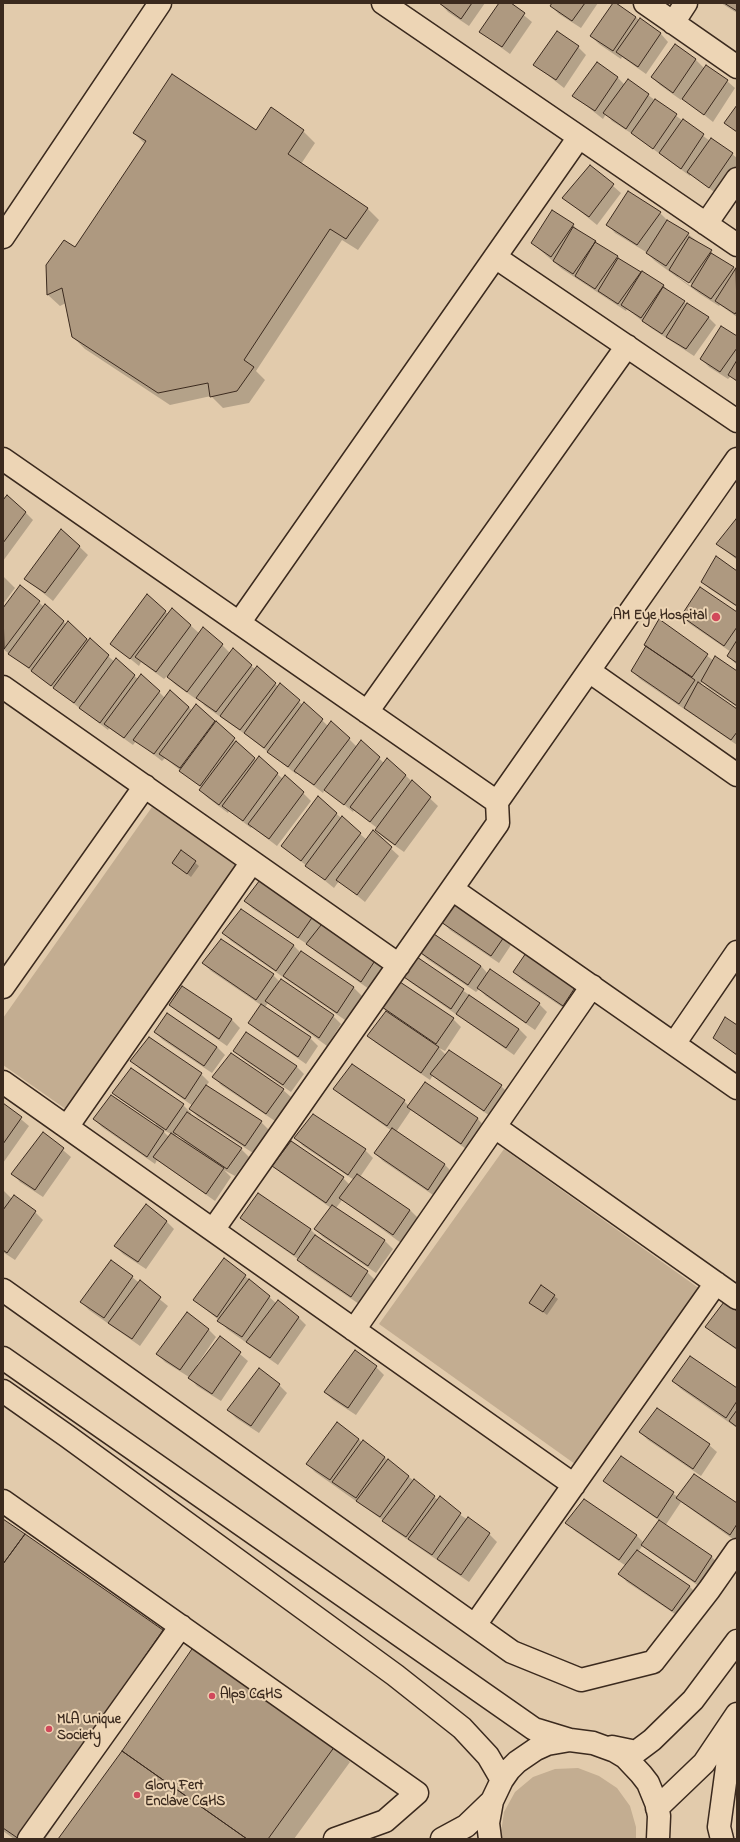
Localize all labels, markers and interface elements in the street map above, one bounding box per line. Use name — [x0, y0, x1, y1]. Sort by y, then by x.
place label: AM Eye Hospital — [613, 609, 707, 625]
marker: AM Eye Hospital — [710, 611, 722, 623]
place label: Alps CGHS — [220, 1688, 282, 1704]
marker: Alps CGHS — [207, 1691, 217, 1701]
place label: MLA Unique Society — [57, 1713, 121, 1746]
marker: MLA Unique Society — [44, 1724, 54, 1734]
place label: Glory Fert Enclave CGHS — [145, 1779, 225, 1812]
marker: Glory Fert Enclave CGHS — [132, 1790, 142, 1800]

